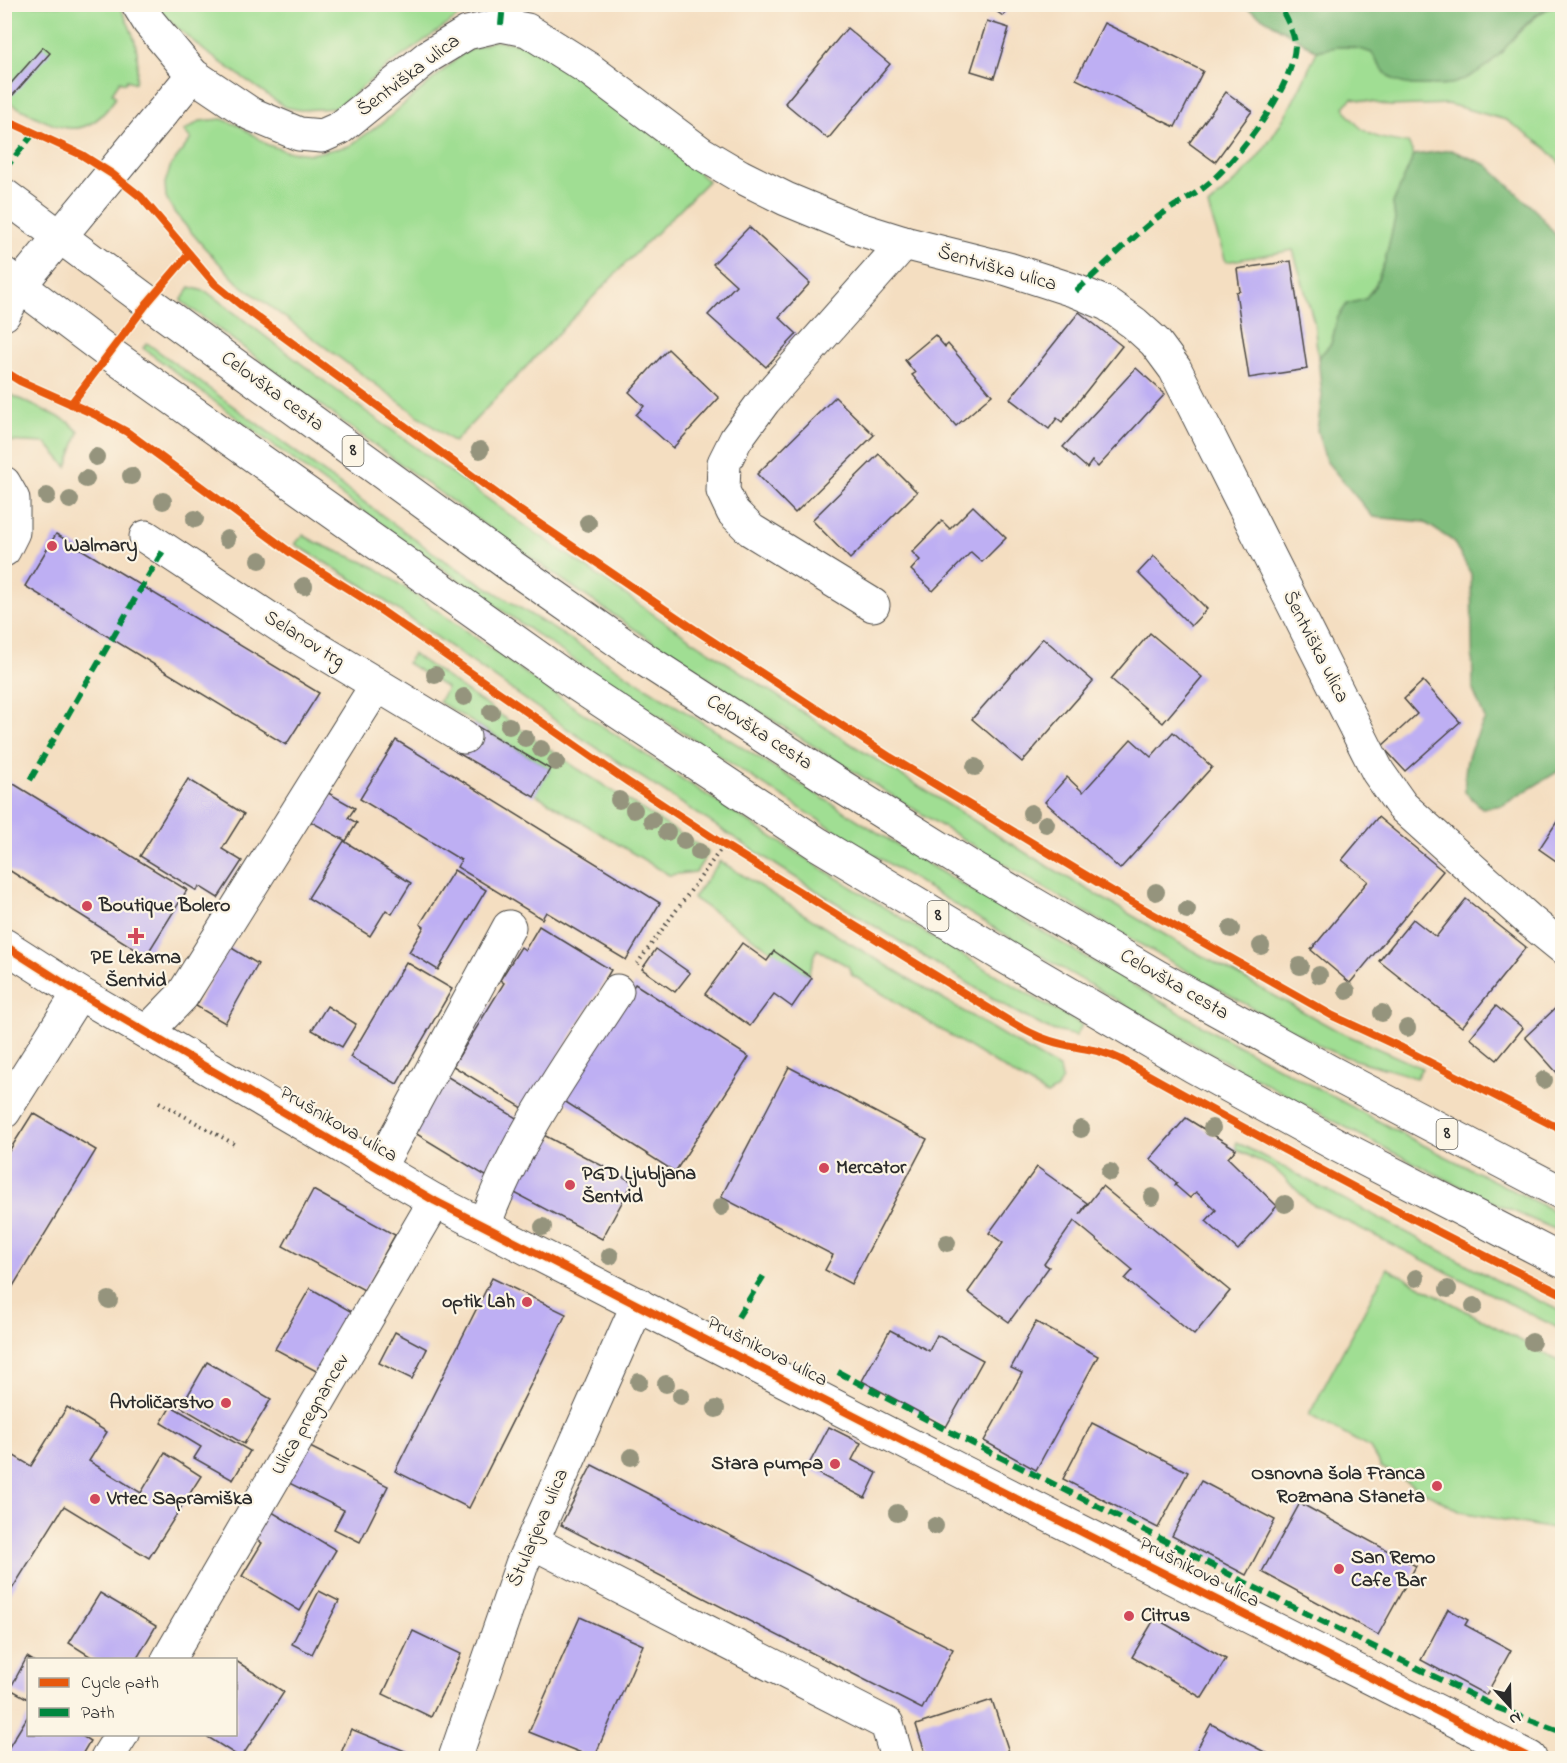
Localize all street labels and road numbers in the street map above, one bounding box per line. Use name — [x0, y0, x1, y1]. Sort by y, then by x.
street label: Šentviška ulica — [351, 28, 467, 124]
street label: Šentviška ulica — [934, 238, 1060, 300]
street label: Celovška cesta — [214, 345, 330, 439]
road number: 8 — [342, 436, 364, 466]
street label: Šentviška ulica — [1274, 586, 1356, 708]
street label: Selanov trg — [257, 604, 350, 677]
street label: Celovška cesta — [700, 688, 818, 778]
road number: 8 — [928, 901, 948, 931]
street label: Celovška cesta — [1114, 942, 1234, 1028]
street label: Prušnikova ulica — [273, 1079, 403, 1171]
road number: 8 — [1436, 1119, 1458, 1149]
street label: Prušnikova ulica — [701, 1309, 833, 1395]
street label: Ulica pregnancev — [265, 1349, 358, 1481]
street label: Štularjeva ulica — [501, 1464, 577, 1592]
street label: Prušnikova ulica — [1133, 1530, 1265, 1616]

